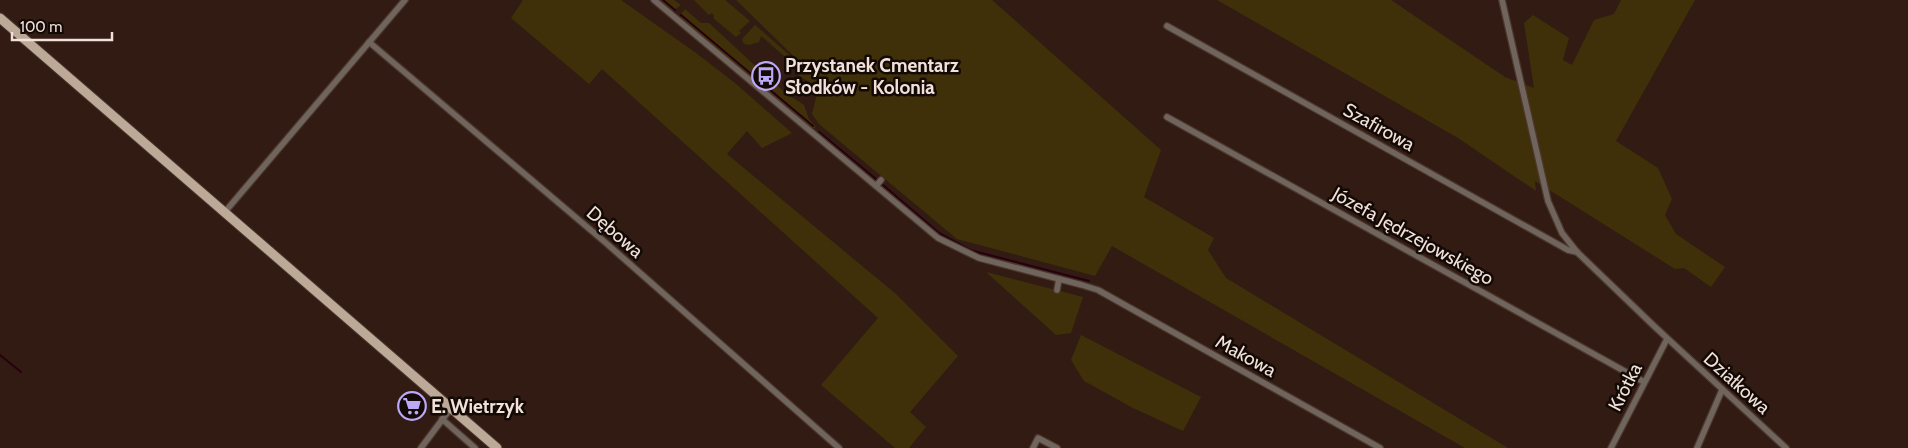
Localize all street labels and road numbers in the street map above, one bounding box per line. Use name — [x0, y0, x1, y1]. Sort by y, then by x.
street label: Szafirowa — [1339, 98, 1419, 156]
street label: Józefa Jędrzejowskiego — [1328, 182, 1498, 290]
street label: Dębowa — [582, 201, 648, 263]
street label: Makowa — [1212, 330, 1280, 382]
street label: Działkowa — [1699, 347, 1775, 419]
street label: Krótka — [1603, 359, 1647, 415]

